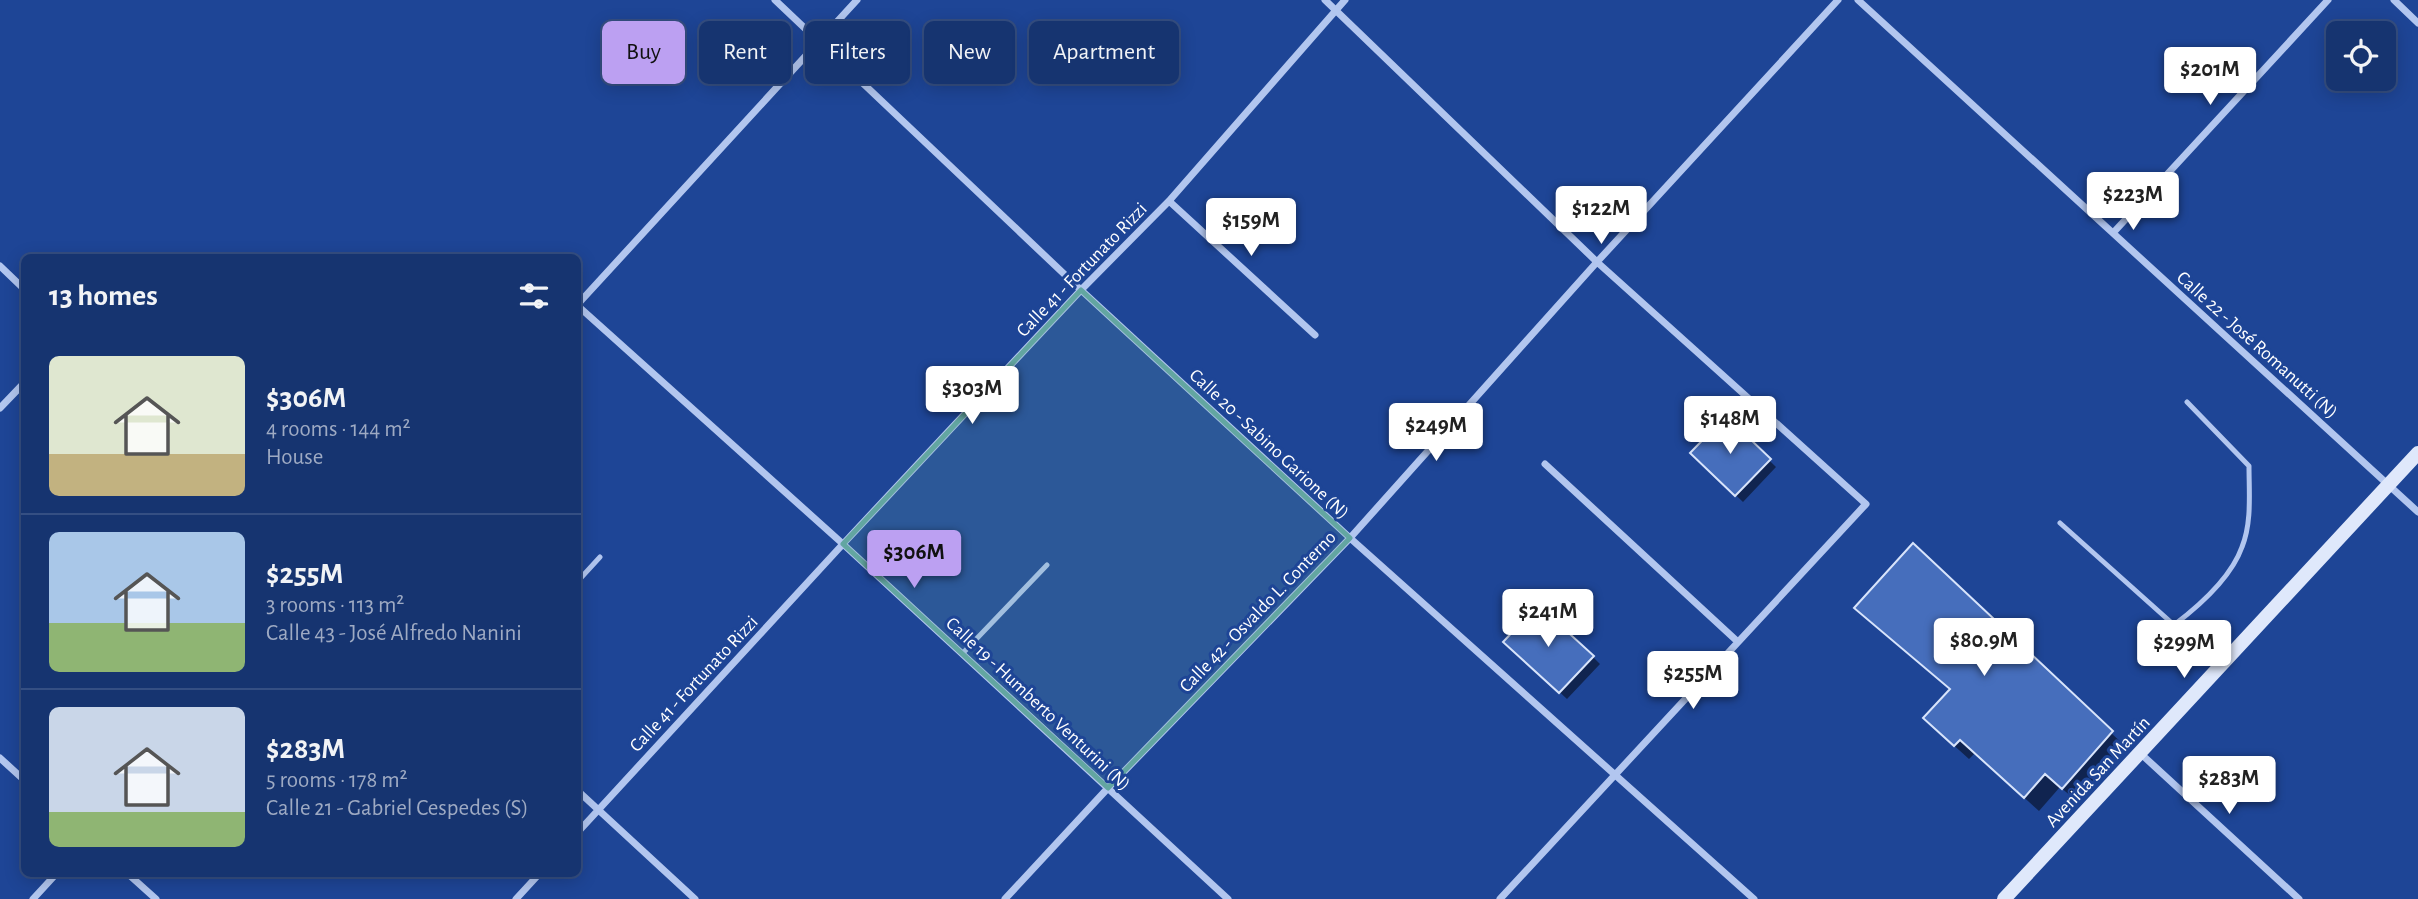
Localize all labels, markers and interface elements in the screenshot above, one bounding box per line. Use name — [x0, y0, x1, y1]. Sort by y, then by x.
chip: Buy — [602, 21, 685, 84]
chip: Rent — [699, 21, 791, 84]
chip: Filters — [805, 21, 910, 84]
chip: New — [924, 21, 1015, 84]
chip: Apartment — [1029, 21, 1179, 84]
map controls — [2326, 21, 2396, 91]
button: locate — [2326, 21, 2396, 91]
pin: $201M — [2161, 48, 2259, 107]
text: $201M — [2180, 58, 2240, 81]
pin: $223M — [2084, 173, 2182, 232]
text: $223M — [2103, 183, 2163, 206]
pin: $122M — [1552, 187, 1650, 246]
text: $122M — [1572, 197, 1630, 220]
pin: $159M — [1202, 198, 1300, 258]
street label: Calle 41 - Fortunato Rizzi — [1013, 199, 1151, 341]
text: $159M — [1222, 209, 1280, 232]
street label: Calle 22 - José Romanutti (N) — [2173, 268, 2341, 422]
icon: filters — [515, 277, 553, 315]
text: 13 homes — [49, 281, 158, 311]
street label: Calle 20 - Sabino Garione (N) — [1186, 365, 1352, 523]
pin: $303M — [923, 366, 1021, 426]
text: $303M — [942, 377, 1002, 400]
text: $306M — [266, 383, 346, 413]
icon: home — [105, 384, 189, 468]
pin: $148M — [1681, 396, 1779, 456]
pin: $249M — [1387, 404, 1485, 463]
text: $148M — [1700, 407, 1760, 430]
text: $249M — [1405, 414, 1467, 437]
text: 4 rooms · 144 m² — [266, 418, 411, 441]
text: House — [266, 446, 323, 469]
street label: Calle 42 - Osvaldo L. Conterno — [1176, 528, 1340, 696]
pin: $306M — [865, 530, 963, 590]
text: $306M — [883, 541, 945, 564]
text: $255M — [266, 559, 343, 589]
icon: home — [105, 560, 189, 644]
pin: $241M — [1499, 590, 1597, 649]
text: 3 rooms · 113 m² — [266, 594, 404, 617]
text: $241M — [1518, 600, 1578, 623]
street label: Calle 41 - Fortunato Rizzi — [626, 612, 762, 756]
street label: Calle 19 - Humberto Venturini (N) — [942, 614, 1134, 794]
pin: $80.9M — [1927, 618, 2041, 678]
pin: $299M — [2135, 620, 2233, 680]
text: Calle 43 - José Alfredo Nanini — [266, 622, 522, 645]
text: $80.9M — [1950, 629, 2018, 652]
text: $299M — [2153, 631, 2215, 654]
pin: $255M — [1644, 652, 1742, 711]
text: $255M — [1663, 662, 1723, 685]
street label: Avenida San Martín — [2042, 713, 2154, 831]
text: $283M — [266, 734, 345, 764]
icon: home — [105, 735, 189, 819]
pin: $283M — [2180, 756, 2278, 816]
text: $283M — [2199, 767, 2259, 790]
text: 5 rooms · 178 m² — [266, 769, 408, 792]
text: Calle 21 - Gabriel Cespedes (S) — [266, 797, 529, 820]

